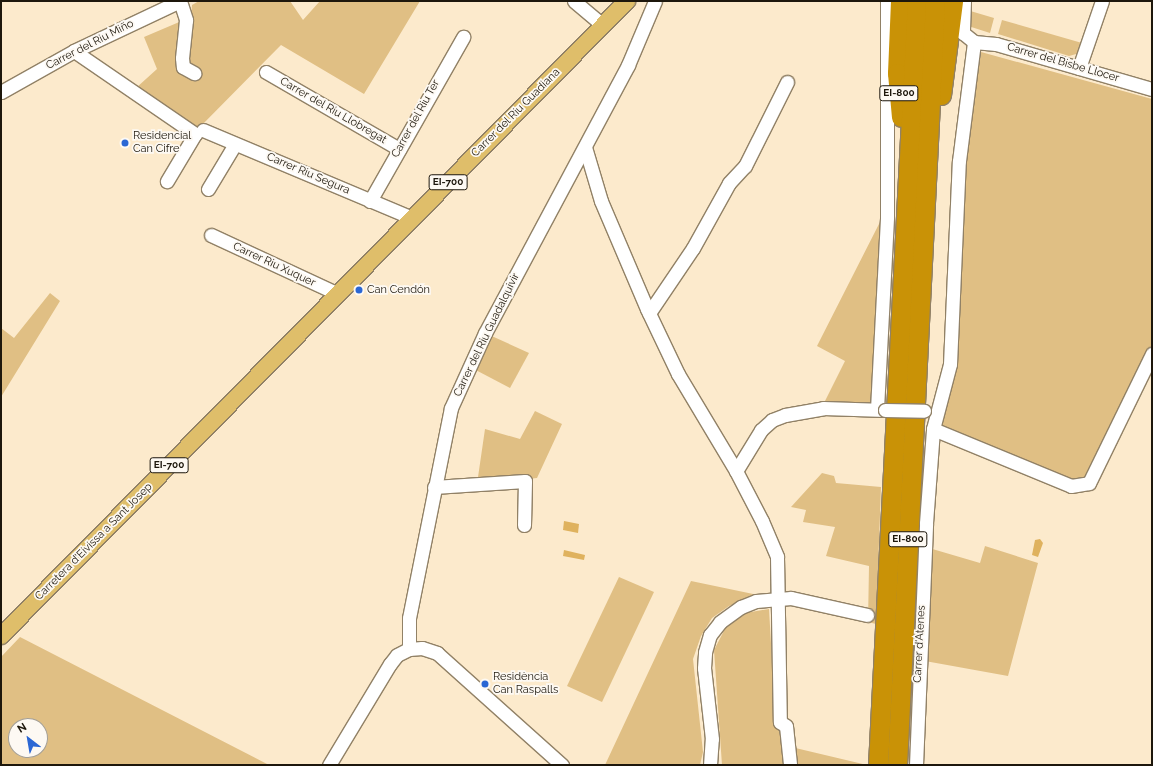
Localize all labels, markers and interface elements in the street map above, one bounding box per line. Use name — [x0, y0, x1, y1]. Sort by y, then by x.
street label: Carrer del Riu Miño — [44, 17, 136, 73]
street label: Carrer del Bisbe Llocer — [1005, 41, 1121, 85]
street label: Carrer del Riu Guadiana — [469, 66, 563, 160]
street label: Carrer del Riu Llobregat — [277, 75, 389, 147]
street label: Carrer del Riu Ter — [389, 77, 443, 161]
road number: EI-800 — [879, 85, 919, 101]
place label: Residencial Can Cifre — [133, 130, 191, 156]
marker: Residencial Can Cifre — [120, 138, 130, 148]
street label: Carrer Riu Segura — [264, 150, 352, 198]
road number: EI-700 — [428, 174, 468, 190]
street label: Carrer Riu Xuquer — [230, 240, 318, 290]
street label: Carrer del Riu Guadalquivir — [451, 271, 523, 399]
place label: Can Cendón — [367, 283, 430, 297]
marker: Can Cendón — [354, 285, 364, 295]
road number: EI-700 — [149, 457, 189, 473]
street label: Carretera d'Eivissa a Sant Josep — [33, 481, 155, 603]
road number: EI-800 — [888, 531, 928, 547]
street label: Carrer d'Atenes — [911, 605, 929, 683]
place label: Residència Can Raspalls — [493, 671, 558, 697]
marker: Residència Can Raspalls — [480, 679, 490, 689]
north arrow — [8, 718, 48, 758]
text: N — [15, 720, 29, 736]

